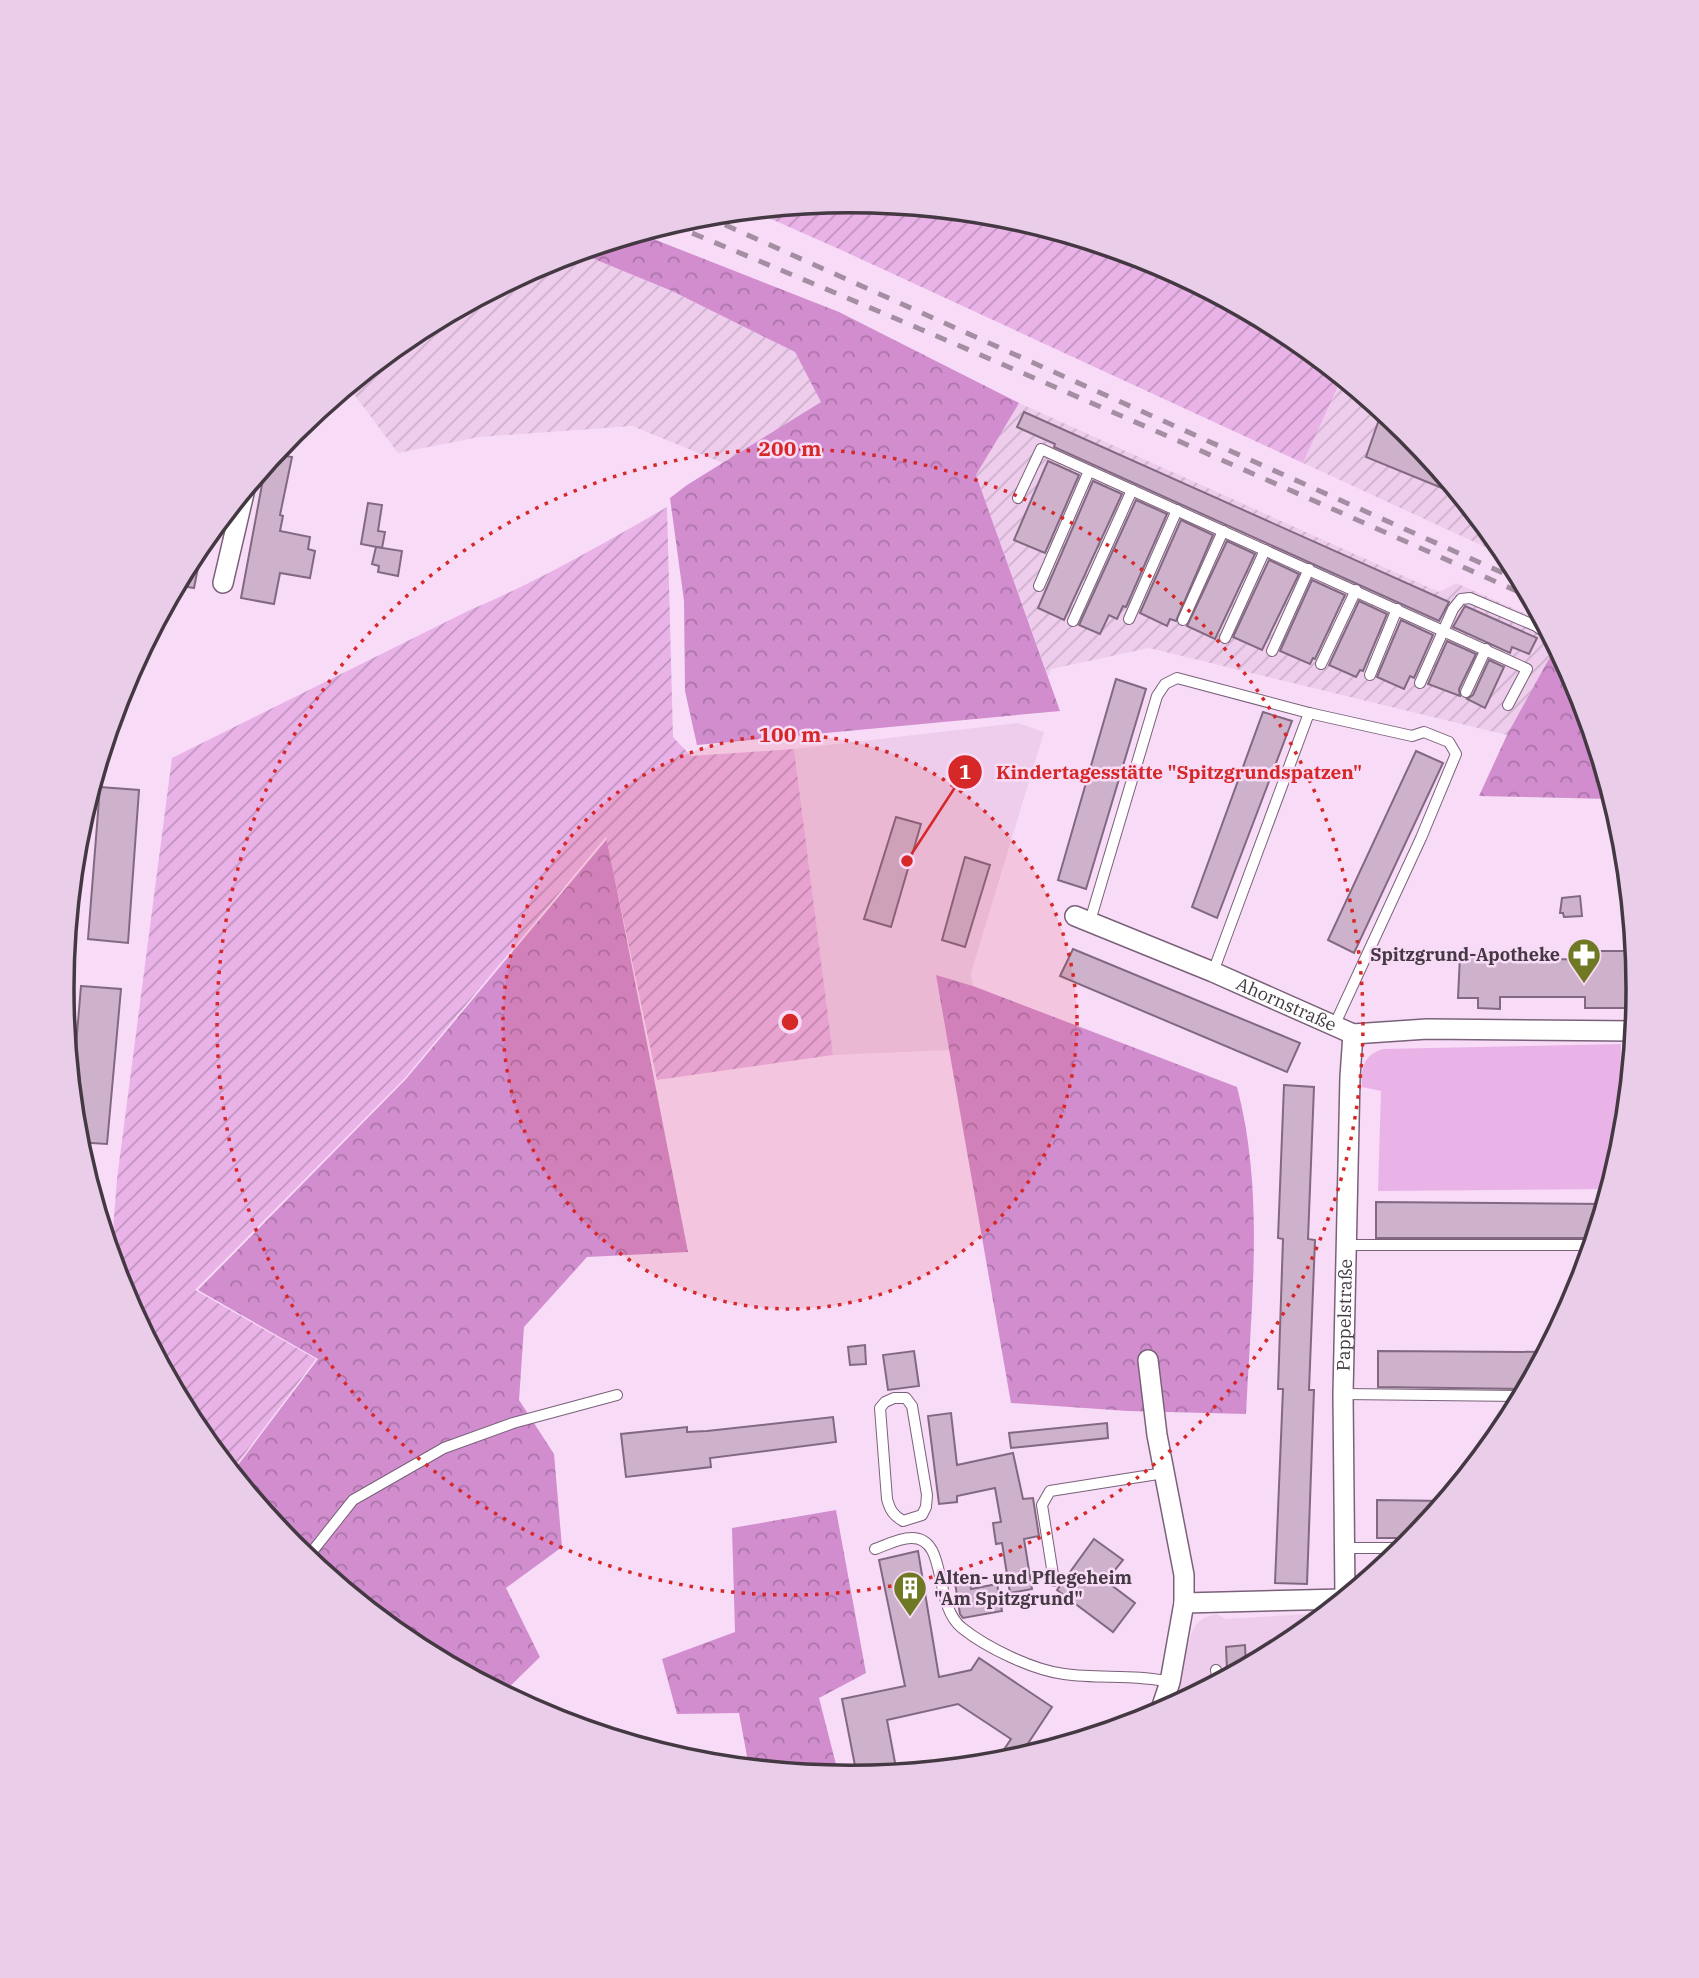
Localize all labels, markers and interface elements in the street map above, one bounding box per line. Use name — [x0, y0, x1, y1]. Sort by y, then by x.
text: 200 m — [758, 434, 822, 462]
text: 100 m — [758, 720, 822, 748]
callout: Kindertagesstätte "Spitzgrundspatzen" — [947, 752, 1376, 792]
text: 1 — [959, 757, 971, 785]
text: Kindertagesstätte "Spitzgrundspatzen" — [996, 760, 1362, 784]
pharmacy icon: Spitzgrund-Apotheke — [1565, 936, 1603, 985]
place label: Spitzgrund-Apotheke — [1370, 943, 1560, 966]
street label: Ahornstraße — [1233, 972, 1340, 1036]
centre of rings — [778, 1010, 802, 1034]
street label: Pappelstraße — [1332, 1259, 1357, 1371]
place label: Alten- und Pflegeheim "Am Spitzgrund" — [934, 1566, 1132, 1610]
building icon: Alten- und Pflegeheim "Am Spitzgrund" — [891, 1569, 929, 1618]

